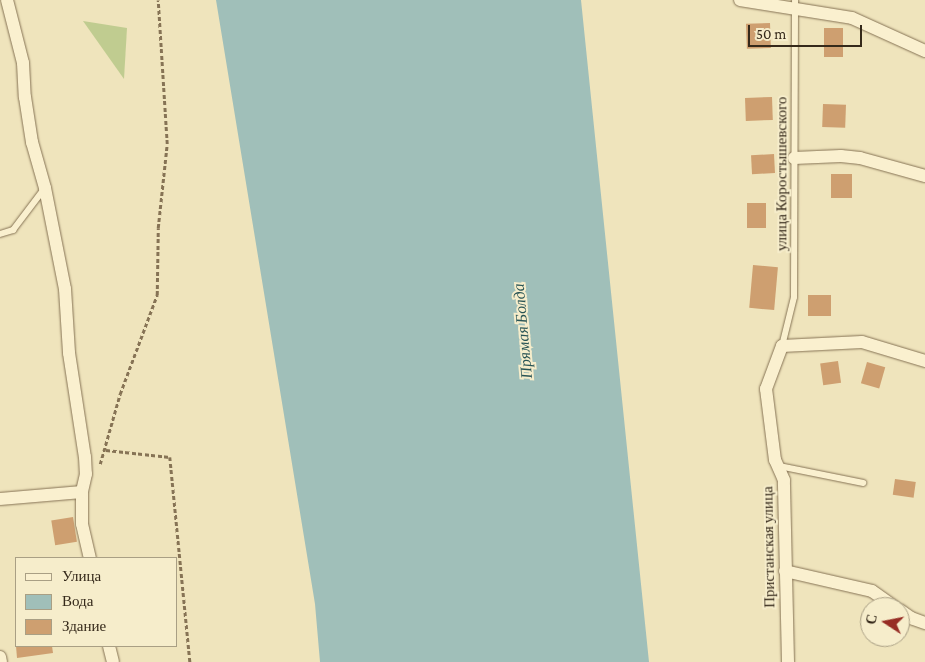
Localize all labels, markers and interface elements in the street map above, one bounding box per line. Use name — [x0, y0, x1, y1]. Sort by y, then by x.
scale bar — [750, 15, 864, 47]
text: 50 m — [756, 26, 786, 42]
street label: улица Коростышевского — [773, 97, 791, 251]
water label: Прямая Болда — [509, 283, 537, 379]
street label: Пристанская улица — [759, 486, 779, 608]
legend — [15, 557, 178, 647]
text: Улица — [62, 568, 101, 584]
text: Вода — [62, 593, 93, 609]
north arrow — [860, 597, 910, 647]
text: С — [862, 613, 880, 626]
text: Здание — [62, 618, 106, 634]

